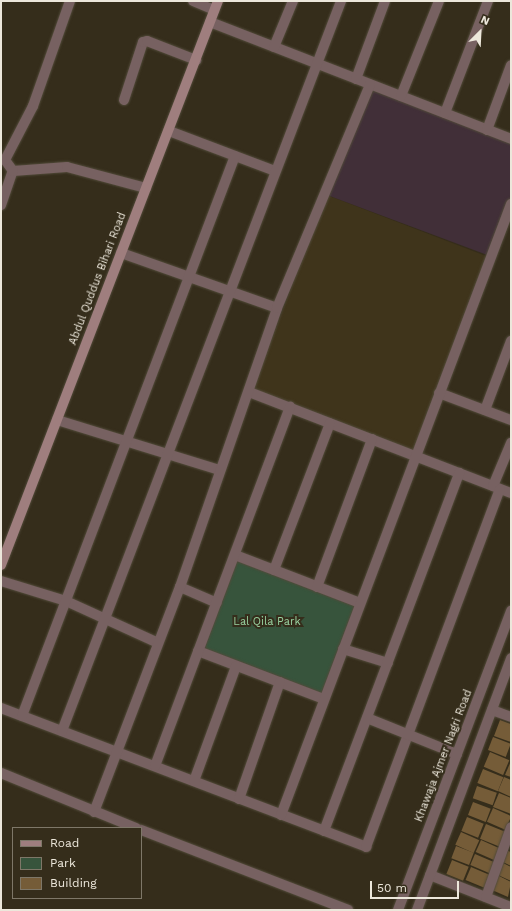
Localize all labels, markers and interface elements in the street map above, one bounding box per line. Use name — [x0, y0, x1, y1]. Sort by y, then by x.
north arrow — [460, 12, 500, 52]
text: N — [479, 13, 491, 28]
street label: Abdul Quddus Bihari Road — [67, 211, 129, 347]
park label: Lal Qila Park — [233, 615, 301, 629]
street label: Khawaja Ajmer Nagri Road — [412, 687, 476, 825]
legend — [12, 827, 142, 899]
text: Road — [50, 836, 79, 850]
text: Park — [50, 856, 76, 870]
scale bar — [372, 873, 461, 899]
text: Building — [50, 876, 97, 890]
text: 50 m — [377, 881, 407, 895]

